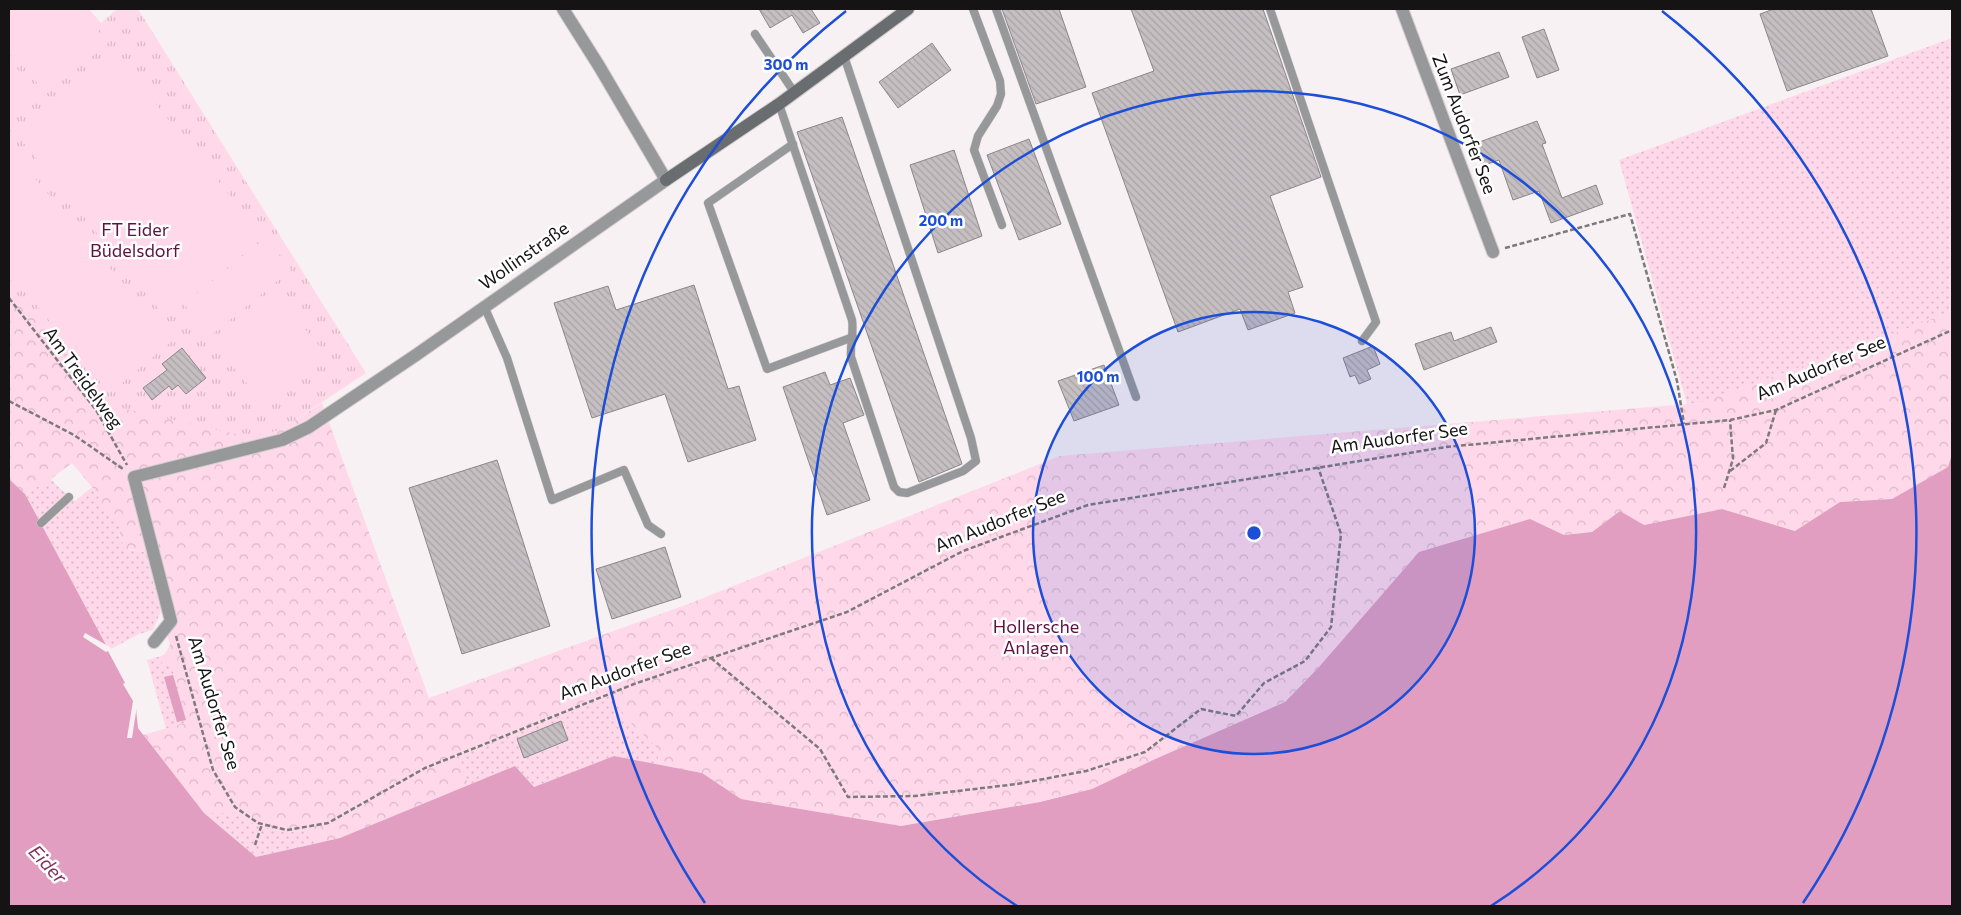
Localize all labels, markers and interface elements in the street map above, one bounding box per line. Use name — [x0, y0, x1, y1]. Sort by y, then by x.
street label: Zum Audorfer See — [1428, 50, 1502, 197]
text: 300 m — [764, 55, 808, 73]
text: 200 m — [919, 211, 963, 229]
street label: Wollinstraße — [474, 216, 572, 294]
park label: FT Eider Büdelsdorf — [90, 218, 181, 261]
street label: Am Treidelweg — [40, 322, 128, 433]
street label: Am Audorfer See — [1753, 330, 1889, 404]
text: 100 m — [1077, 367, 1119, 385]
street label: Am Audorfer See — [1329, 416, 1469, 458]
street label: Am Audorfer See — [931, 484, 1068, 556]
centre of rings — [1245, 524, 1263, 542]
park label: Hollersche Anlagen — [993, 615, 1079, 658]
street label: Am Audorfer See — [184, 633, 246, 772]
street label: Am Audorfer See — [556, 636, 694, 704]
water label: Eider — [25, 839, 73, 889]

